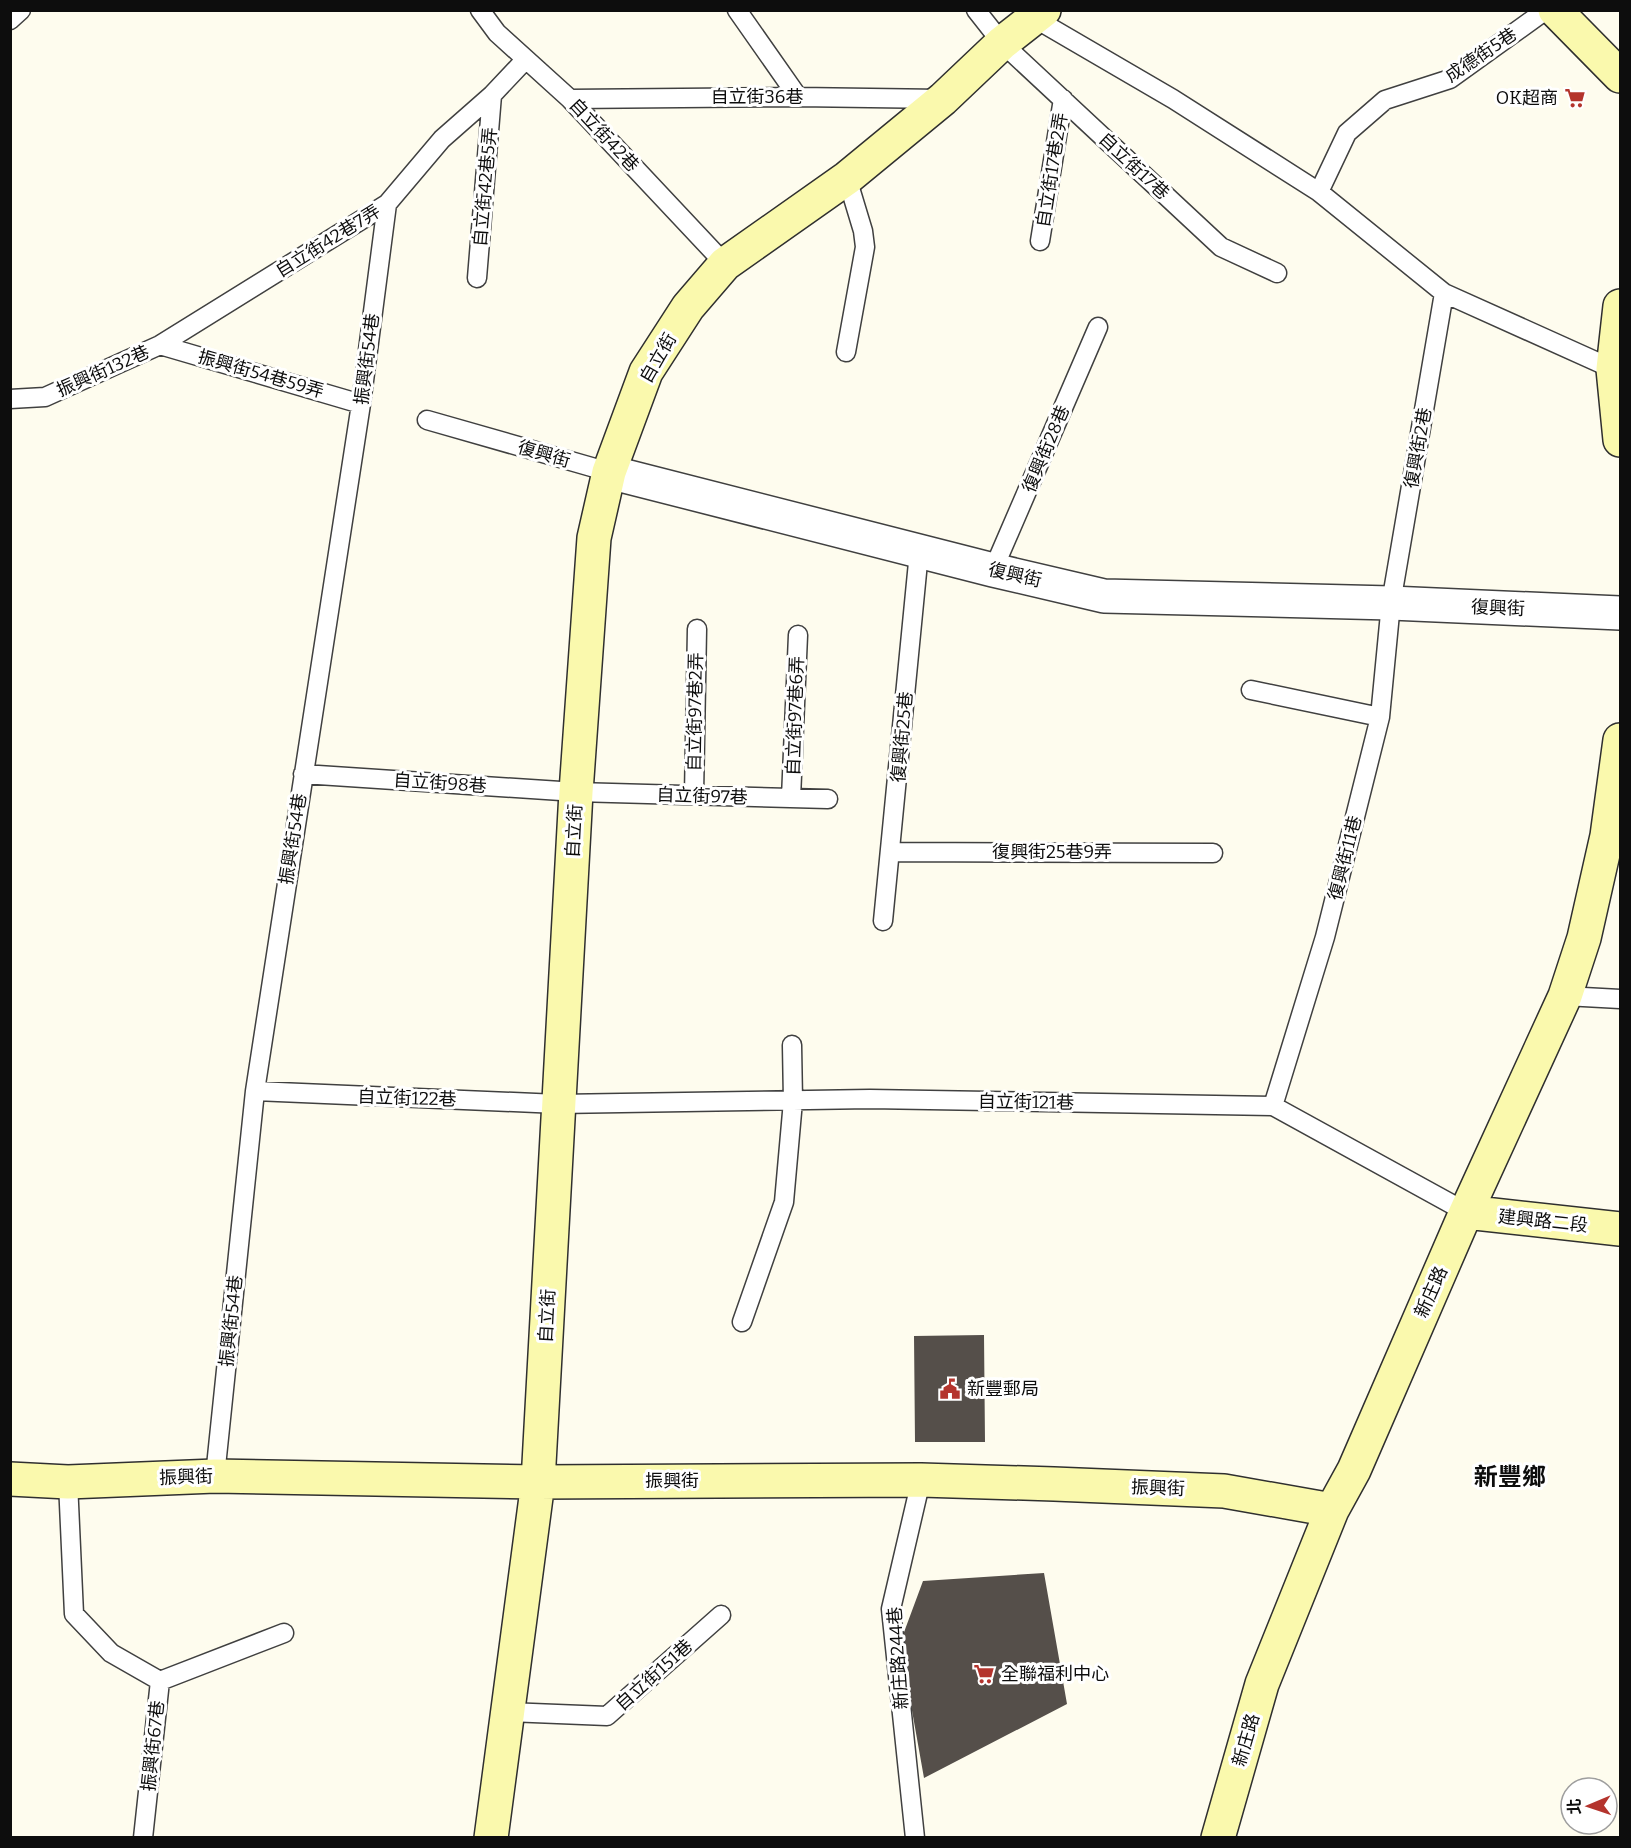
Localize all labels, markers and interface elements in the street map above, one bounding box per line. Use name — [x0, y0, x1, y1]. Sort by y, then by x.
street label: 成德街5巷 — [1441, 23, 1521, 87]
street label: 自立街36巷 — [711, 86, 803, 108]
supermarket icon: OK超商 — [1563, 86, 1587, 110]
place label: OK超商 — [1496, 87, 1558, 109]
street label: 自立街42巷 — [564, 94, 644, 176]
street label: 自立街17巷2弄 — [1032, 111, 1072, 229]
street label: 自立街42巷5弄 — [469, 126, 501, 248]
street label: 自立街17巷 — [1094, 128, 1174, 204]
street label: 自立街42巷7弄 — [272, 200, 384, 282]
street label: 振興街54巷 — [350, 312, 384, 406]
street label: 自立街 — [635, 329, 681, 387]
street label: 振興街132巷 — [53, 341, 153, 401]
street label: 振興街54巷59弄 — [195, 345, 327, 403]
street label: 復興街28巷 — [1018, 402, 1074, 496]
street label: 復興街2巷 — [1400, 406, 1436, 490]
street label: 復興街 — [515, 436, 573, 472]
street label: 復興街 — [986, 558, 1044, 592]
street label: 復興街 — [1471, 596, 1525, 620]
street label: 自立街97巷2弄 — [683, 652, 707, 772]
street label: 自立街97巷6弄 — [782, 656, 808, 776]
street label: 復興街25巷 — [887, 691, 917, 783]
street label: 自立街98巷 — [393, 769, 487, 797]
street label: 自立街97巷 — [656, 783, 748, 809]
street label: 振興街54巷 — [275, 792, 311, 886]
street label: 自立街 — [562, 803, 586, 859]
street label: 復興街11巷 — [1324, 813, 1366, 903]
street label: 復興街25巷9弄 — [992, 841, 1112, 863]
street label: 自立街122巷 — [357, 1085, 457, 1111]
street label: 自立街121巷 — [978, 1090, 1074, 1114]
street label: 建興路二段 — [1497, 1205, 1589, 1237]
street label: 新庄路 — [1410, 1263, 1452, 1321]
street label: 振興街54巷 — [215, 1274, 247, 1368]
street label: 自立街 — [535, 1288, 559, 1344]
public building icon: 新豐郵局 — [938, 1377, 962, 1401]
place label: 新豐郵局 — [967, 1378, 1039, 1400]
district label: 新豐鄉 — [1474, 1463, 1546, 1491]
street label: 振興街 — [159, 1465, 213, 1489]
street label: 振興街 — [645, 1470, 699, 1492]
street label: 振興街 — [1131, 1476, 1185, 1500]
street label: 新庄路244巷 — [883, 1606, 913, 1710]
street label: 自立街151巷 — [611, 1635, 697, 1715]
supermarket icon: 全聯福利中心 — [972, 1662, 996, 1686]
place label: 全聯福利中心 — [1001, 1663, 1109, 1685]
street label: 振興街67巷 — [137, 1699, 169, 1793]
street label: 新庄路 — [1228, 1711, 1264, 1769]
north arrow — [1559, 1776, 1619, 1836]
text: 北 — [1565, 1798, 1584, 1815]

